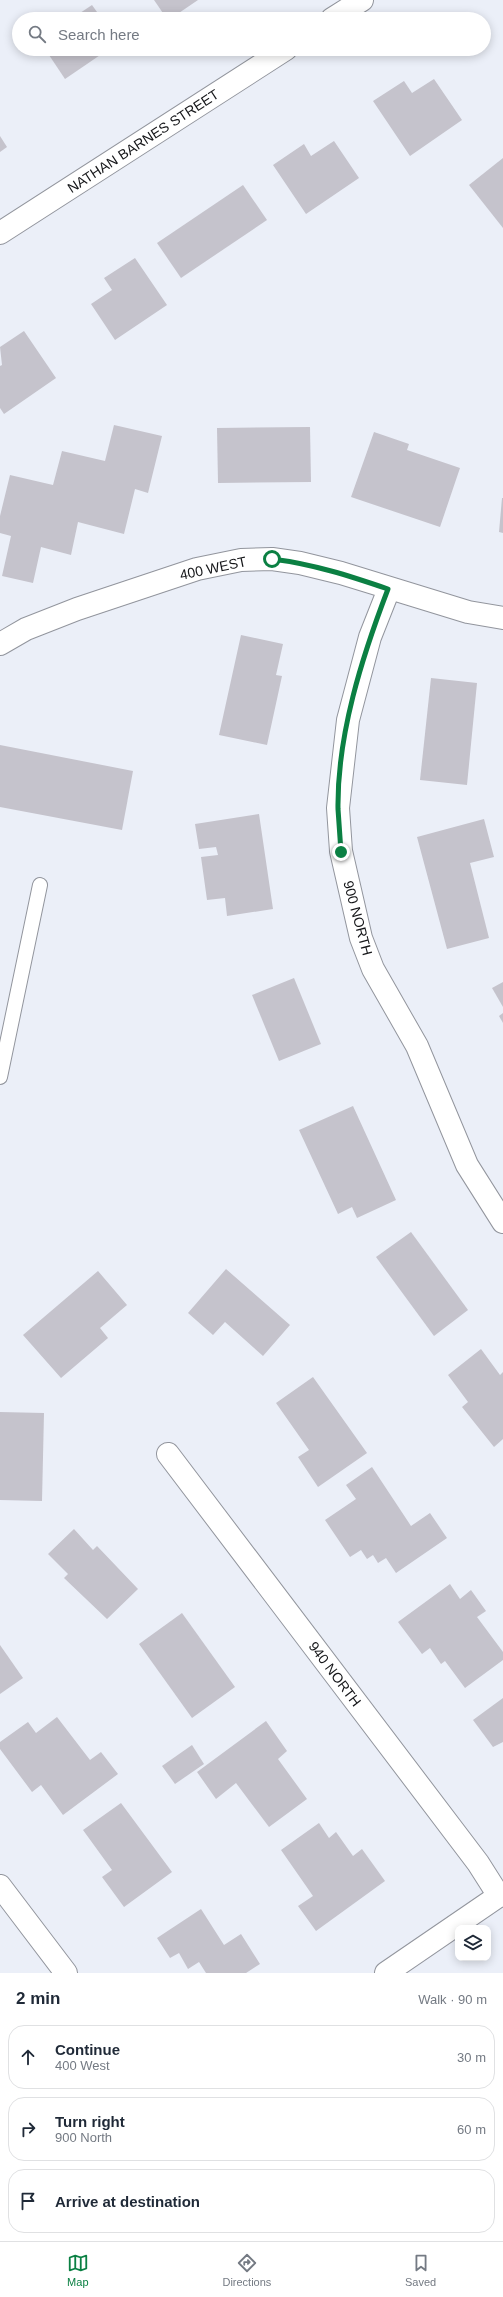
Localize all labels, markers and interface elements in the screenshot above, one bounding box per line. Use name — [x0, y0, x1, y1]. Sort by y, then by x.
search box — [12, 12, 491, 56]
icon: search — [26, 23, 48, 45]
text: Search here — [58, 26, 140, 43]
street label: NATHAN BARNES STREET — [64, 86, 222, 196]
route start — [263, 550, 281, 568]
street label: 400 WEST — [178, 553, 248, 583]
route end — [332, 843, 350, 861]
street label: 900 NORTH — [340, 879, 376, 957]
street label: 940 NORTH — [306, 1639, 364, 1709]
map controls — [455, 1925, 491, 1961]
button: layers — [455, 1925, 491, 1961]
text: 2 min — [16, 1989, 60, 2008]
text: Walk · 90 m — [418, 1992, 487, 2007]
text: Continue — [55, 2041, 120, 2058]
icon: ahead — [17, 2046, 39, 2068]
text: 30 m — [457, 2050, 486, 2065]
text: 400 West — [55, 2058, 110, 2073]
text: Turn right — [55, 2113, 125, 2130]
icon: right — [17, 2118, 39, 2140]
text: 60 m — [457, 2122, 486, 2137]
text: 900 North — [55, 2130, 112, 2145]
icon: arrive — [17, 2190, 39, 2212]
text: Arrive at destination — [55, 2193, 200, 2210]
tab: Map — [67, 2252, 89, 2288]
tab: Directions — [222, 2252, 271, 2288]
tab: Saved — [405, 2252, 436, 2288]

